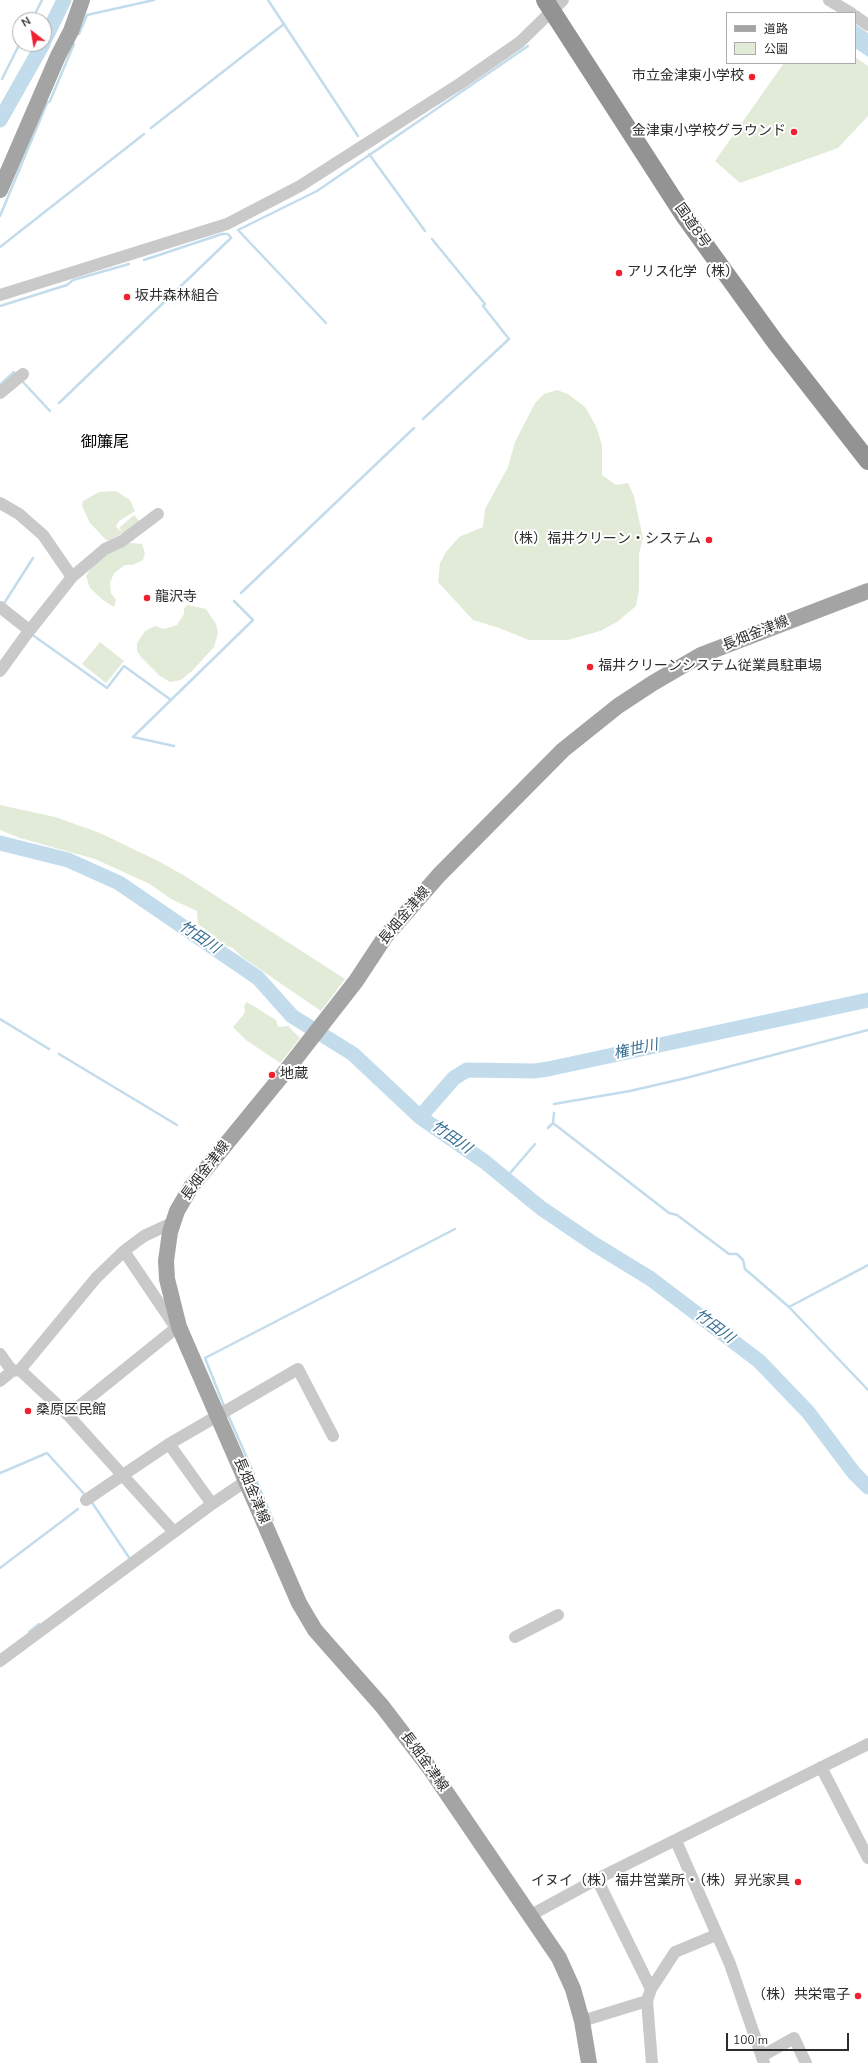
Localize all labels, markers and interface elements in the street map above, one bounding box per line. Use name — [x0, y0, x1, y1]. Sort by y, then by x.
north arrow — [12, 12, 52, 52]
legend — [726, 12, 856, 64]
text: N — [19, 14, 33, 31]
text: 道路 — [764, 21, 788, 37]
text: 公園 — [764, 41, 788, 57]
place label: 市立金津東小学校 — [632, 69, 744, 85]
marker: 市立金津東小学校 — [747, 72, 757, 82]
place label: 金津東小学校グラウンド — [632, 124, 786, 140]
marker: 金津東小学校グラウンド — [789, 127, 799, 137]
street label: 国道8号 — [671, 201, 713, 251]
place label: アリス化学（株） — [627, 265, 739, 281]
marker: アリス化学（株） — [614, 268, 624, 278]
place label: 坂井森林組合 — [135, 289, 219, 305]
marker: 坂井森林組合 — [122, 292, 132, 302]
district label: 御簾尾 — [81, 433, 129, 453]
place label: （株）福井クリーン・システム — [505, 532, 701, 548]
marker: （株）福井クリーン・システム — [704, 535, 714, 545]
place label: 龍沢寺 — [155, 590, 197, 606]
marker: 龍沢寺 — [142, 593, 152, 603]
street label: 長畑金津線 — [720, 613, 792, 655]
place label: 福井クリーンシステム従業員駐車場 — [598, 659, 822, 675]
marker: 福井クリーンシステム従業員駐車場 — [585, 662, 595, 672]
street label: 長畑金津線 — [376, 884, 434, 948]
water label: 竹田川 — [175, 918, 223, 958]
water label: 権世川 — [612, 1037, 660, 1063]
place label: 地蔵 — [280, 1067, 308, 1083]
marker: 地蔵 — [267, 1070, 277, 1080]
water label: 竹田川 — [427, 1118, 475, 1158]
street label: 長畑金津線 — [178, 1138, 234, 1204]
water label: 竹田川 — [691, 1306, 737, 1348]
place label: 桑原区民館 — [36, 1403, 106, 1419]
marker: 桑原区民館 — [23, 1406, 33, 1416]
street label: 長畑金津線 — [230, 1456, 272, 1526]
street label: 長畑金津線 — [397, 1729, 451, 1795]
place label: イヌイ（株）福井営業所・（株）昇光家具 — [531, 1874, 790, 1890]
marker: イヌイ（株）福井営業所・（株）昇光家具 — [793, 1877, 803, 1887]
place label: （株）共栄電子 — [752, 1988, 850, 2004]
marker: （株）共栄電子 — [853, 1991, 863, 2001]
scale bar — [728, 2025, 851, 2051]
text: 100 m — [733, 2032, 768, 2048]

